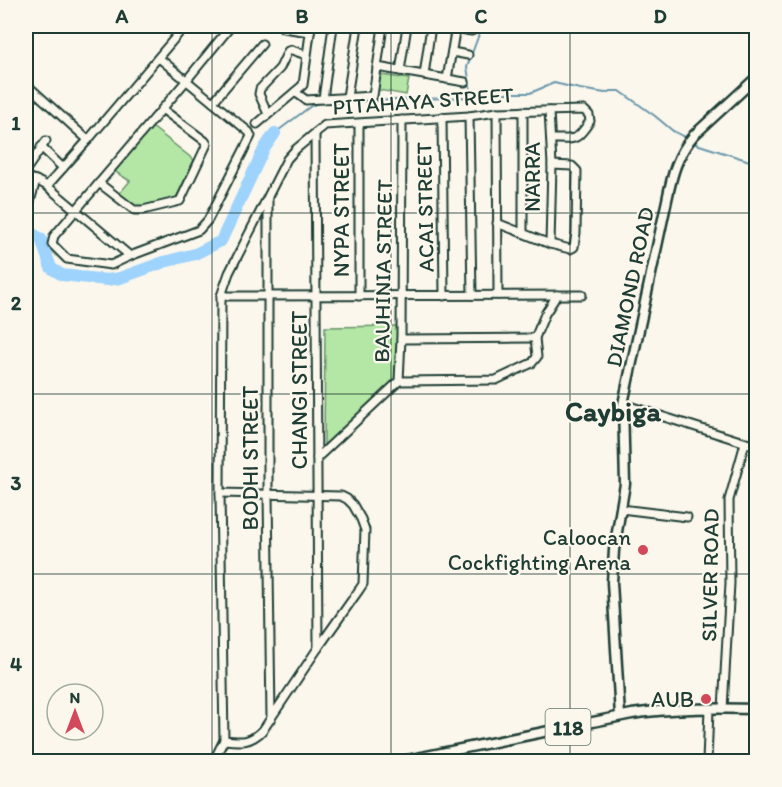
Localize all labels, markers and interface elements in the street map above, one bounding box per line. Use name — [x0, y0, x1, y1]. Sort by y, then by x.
text: A — [115, 4, 129, 28]
text: B — [296, 4, 309, 28]
text: C — [475, 4, 488, 28]
text: D — [653, 4, 667, 28]
street label: PITAHAYA STREET — [331, 81, 515, 121]
text: 1 — [11, 111, 21, 135]
street label: ACAI STREET — [410, 141, 440, 272]
street label: NYPA STREET — [328, 142, 355, 277]
street label: NARRA — [519, 142, 546, 212]
street label: BAUHINIA STREET — [368, 178, 398, 363]
street label: DIAMOND ROAD — [600, 204, 660, 370]
text: 2 — [11, 291, 22, 315]
street label: CHANGI STREET — [286, 310, 313, 469]
street label: BODHI STREET — [237, 385, 264, 530]
district label: Caybiga — [565, 394, 662, 428]
text: 3 — [11, 471, 22, 495]
street label: SILVER ROAD — [695, 508, 725, 642]
place label: Caloocan Cockfighting Arena — [448, 524, 632, 576]
marker: Caloocan Cockfighting Arena — [636, 543, 650, 557]
text: 4 — [10, 652, 22, 676]
north arrow — [45, 682, 105, 742]
place label: AUB — [651, 686, 694, 713]
text: N — [70, 688, 80, 707]
marker: AUB — [699, 692, 713, 706]
road number: 118 — [546, 709, 590, 745]

